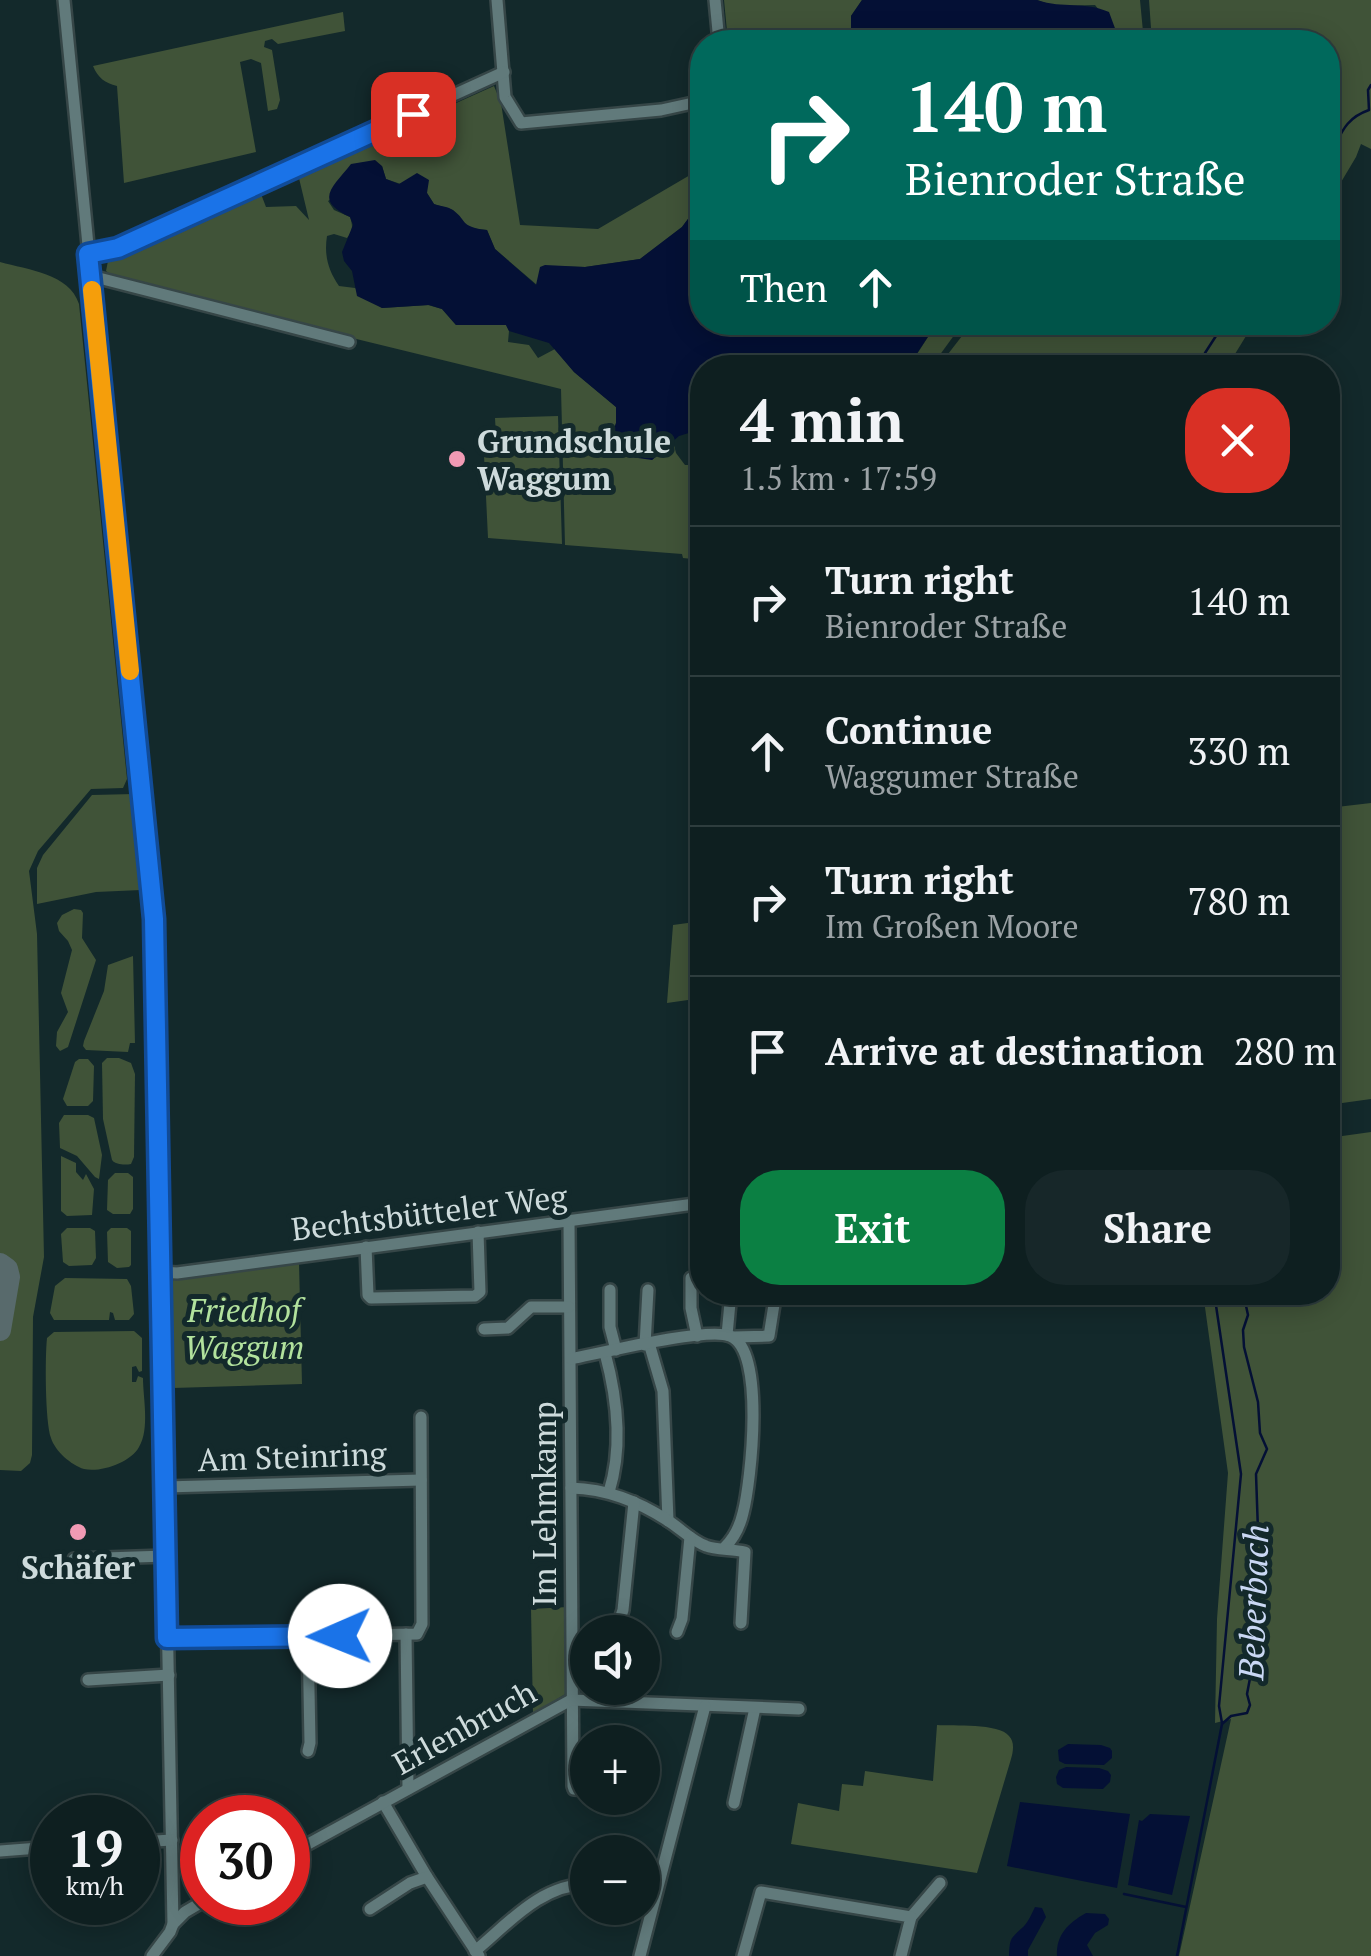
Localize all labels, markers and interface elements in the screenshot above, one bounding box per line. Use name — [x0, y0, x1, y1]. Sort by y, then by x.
text: 140 m — [905, 59, 1107, 152]
icon: right — [740, 70, 870, 200]
pin — [371, 72, 456, 157]
icon: arrive — [386, 87, 441, 142]
text: Bienroder Straße — [905, 148, 1246, 208]
icon: ahead — [848, 260, 903, 315]
text: Then — [740, 263, 828, 313]
text: 4 min — [740, 380, 904, 459]
button: close — [1185, 388, 1290, 493]
place label: Grundschule Waggum — [477, 420, 671, 499]
marker: Grundschule Waggum — [446, 448, 468, 470]
text: 1.5 km · 17:59 — [740, 457, 937, 499]
text: Turn right — [825, 555, 1014, 605]
icon: right — [740, 574, 795, 629]
text: 140 m — [1187, 576, 1290, 626]
text: Bienroder Straße — [825, 605, 1067, 647]
text: Continue — [825, 705, 992, 755]
icon: ahead — [740, 724, 795, 779]
text: 330 m — [1187, 726, 1290, 776]
text: Waggumer Straße — [825, 755, 1079, 797]
text: Turn right — [825, 855, 1014, 905]
icon: right — [740, 874, 795, 929]
text: 780 m — [1187, 876, 1290, 926]
text: Im Großen Moore — [825, 905, 1078, 947]
icon: arrive — [740, 1024, 795, 1079]
text: Arrive at destination — [825, 1026, 1204, 1076]
text: 280 m — [1234, 1026, 1337, 1076]
button: Exit — [740, 1170, 1005, 1285]
button: Share — [1025, 1170, 1290, 1285]
street label: Bechtsbütteler Weg — [289, 1174, 570, 1250]
park label: Friedhof Waggum — [184, 1289, 306, 1368]
street label: Im Lehmkamp — [523, 1401, 565, 1607]
street label: Am Steinring — [197, 1432, 388, 1480]
marker: Schäfer — [67, 1521, 89, 1543]
water label: Beberbach — [1227, 1523, 1279, 1682]
place label: Schäfer — [21, 1546, 135, 1588]
position arrow — [288, 1584, 392, 1688]
map controls — [570, 1615, 660, 1925]
button: sound — [570, 1615, 660, 1705]
street label: Erlenbruch — [385, 1670, 543, 1784]
button: + — [570, 1725, 660, 1815]
speed limit sign: 30 — [180, 1795, 310, 1925]
text: 19 — [67, 1815, 123, 1881]
button: − — [570, 1835, 660, 1925]
text: km/h — [66, 1869, 124, 1902]

